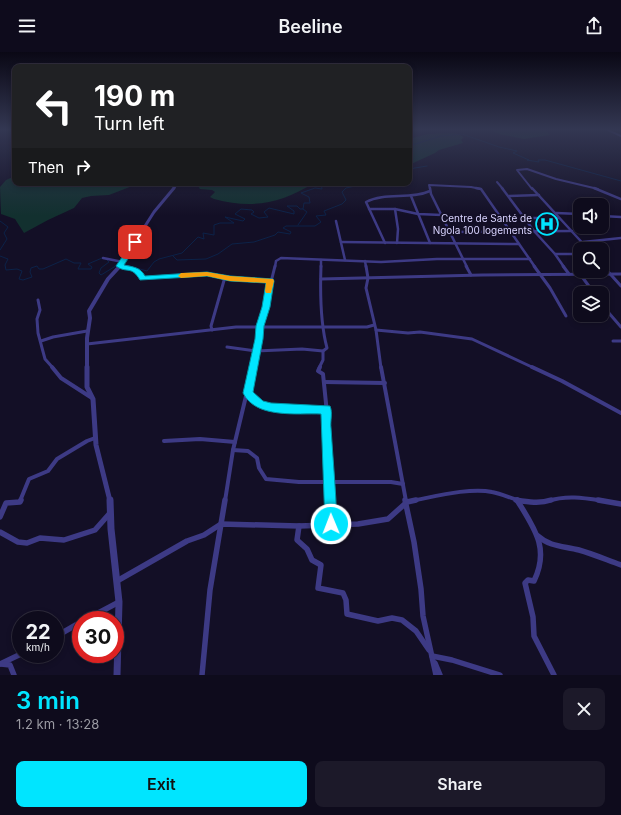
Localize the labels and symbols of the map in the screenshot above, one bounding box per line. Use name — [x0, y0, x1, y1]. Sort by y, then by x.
hospital icon: Centre de Santé de Ngola 100 logements — [534, 211, 560, 237]
place label: Centre de Santé de Ngola 100 logements — [433, 212, 532, 236]
pin — [118, 225, 152, 259]
position arrow — [310, 503, 352, 545]
speed limit sign: 30 — [72, 611, 124, 663]

